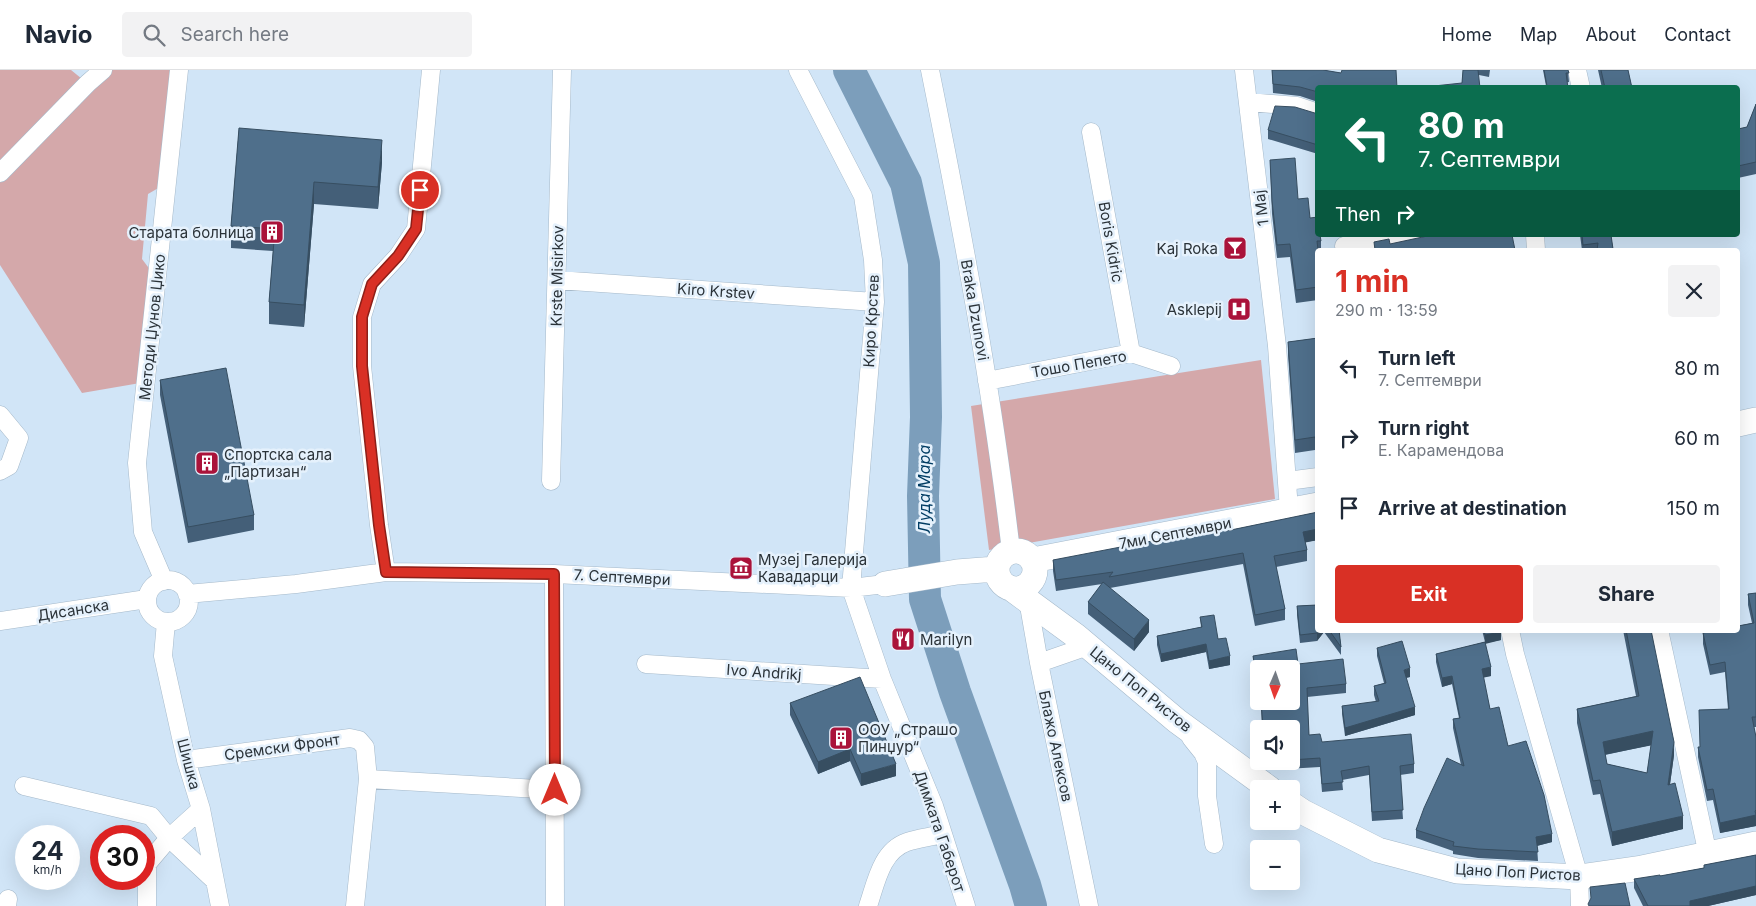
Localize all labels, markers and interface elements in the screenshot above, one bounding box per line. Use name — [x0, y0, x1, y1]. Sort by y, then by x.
search box — [122, 12, 472, 57]
text: Navio — [25, 20, 92, 49]
icon: search — [140, 21, 168, 49]
text: Search here — [180, 23, 289, 46]
text: Home — [1442, 24, 1492, 45]
text: Map — [1520, 24, 1557, 45]
text: About — [1585, 24, 1636, 45]
text: Contact — [1664, 24, 1731, 45]
text: 80 m — [1418, 104, 1505, 146]
icon: left — [1335, 105, 1400, 170]
text: 7. Септември — [1418, 146, 1561, 172]
pin — [399, 169, 441, 211]
icon: arrive — [406, 176, 434, 204]
street label: 1 Maj — [1249, 189, 1273, 227]
street label: Boris Kidric — [1095, 200, 1127, 284]
icon: right — [1391, 200, 1419, 228]
text: Then — [1335, 203, 1381, 226]
building icon: Старата болница — [259, 219, 285, 245]
place label: Старата болница — [129, 223, 254, 242]
street label: Krste Misirkov — [547, 225, 567, 327]
bar icon: Kaj Roka — [1222, 235, 1248, 261]
place label: Kaj Roka — [1157, 239, 1218, 258]
street label: Методи Џунов Џико — [135, 253, 169, 401]
street label: Braka Dzunovi — [957, 258, 993, 362]
text: 1 min — [1335, 263, 1409, 299]
button: close — [1668, 265, 1720, 317]
street label: Киро Крстев — [859, 274, 883, 368]
street label: Kiro Krstev — [677, 279, 756, 303]
hospital icon: Asklepij — [1226, 296, 1252, 322]
place label: Asklepij — [1167, 300, 1222, 319]
text: 290 m · 13:59 — [1335, 300, 1438, 320]
street label: Тошо Пепето — [1030, 346, 1128, 382]
text: Turn left — [1378, 347, 1456, 370]
icon: left — [1335, 354, 1363, 382]
text: 80 m — [1674, 357, 1720, 380]
text: 7. Септември — [1378, 370, 1482, 390]
text: Turn right — [1378, 417, 1469, 440]
icon: right — [1335, 424, 1363, 452]
text: 60 m — [1674, 427, 1720, 450]
text: Е. Карамендова — [1378, 440, 1504, 460]
water label: Луда Мара — [914, 444, 934, 533]
place label: Спортска сала „Партизан“ — [224, 445, 332, 481]
building icon: Спортска сала „Партизан“ — [194, 450, 220, 476]
icon: arrive — [1335, 494, 1363, 522]
text: Arrive at destination — [1378, 497, 1567, 520]
text: 150 m — [1667, 497, 1720, 520]
street label: 7ми Септември — [1117, 513, 1233, 553]
place label: Музеј Галерија Кавадарци — [758, 550, 867, 586]
museum icon: Музеј Галерија Кавадарци — [728, 555, 754, 581]
street label: 7. Септември — [573, 565, 671, 589]
button: Exit — [1335, 565, 1523, 623]
button: Share — [1533, 565, 1720, 623]
street label: Дисанска — [36, 595, 110, 625]
restaurant icon: Marilyn — [890, 626, 916, 652]
place label: Marilyn — [920, 630, 973, 649]
street label: Цано Поп Ристов — [1086, 642, 1196, 736]
street label: Ivo Andrikj — [726, 660, 802, 684]
north arrow — [1250, 660, 1300, 710]
map controls — [1250, 660, 1300, 890]
street label: Блажо Алексов — [1035, 689, 1077, 803]
place label: ООУ „Страшо Пинџур“ — [858, 720, 958, 756]
button: sound — [1250, 720, 1300, 770]
building icon: ООУ „Страшо Пинџур“ — [828, 725, 854, 751]
street label: Сремски Фронт — [223, 729, 341, 765]
street label: Шишка — [173, 736, 205, 792]
position arrow — [528, 763, 580, 815]
street label: Димката Габерот — [910, 768, 970, 894]
button: + — [1250, 780, 1300, 830]
speed limit sign: 30 — [90, 825, 155, 890]
text: 24 — [31, 836, 64, 866]
button: − — [1250, 840, 1300, 890]
street label: Цано Поп Ристов — [1455, 859, 1581, 885]
text: km/h — [33, 862, 62, 877]

